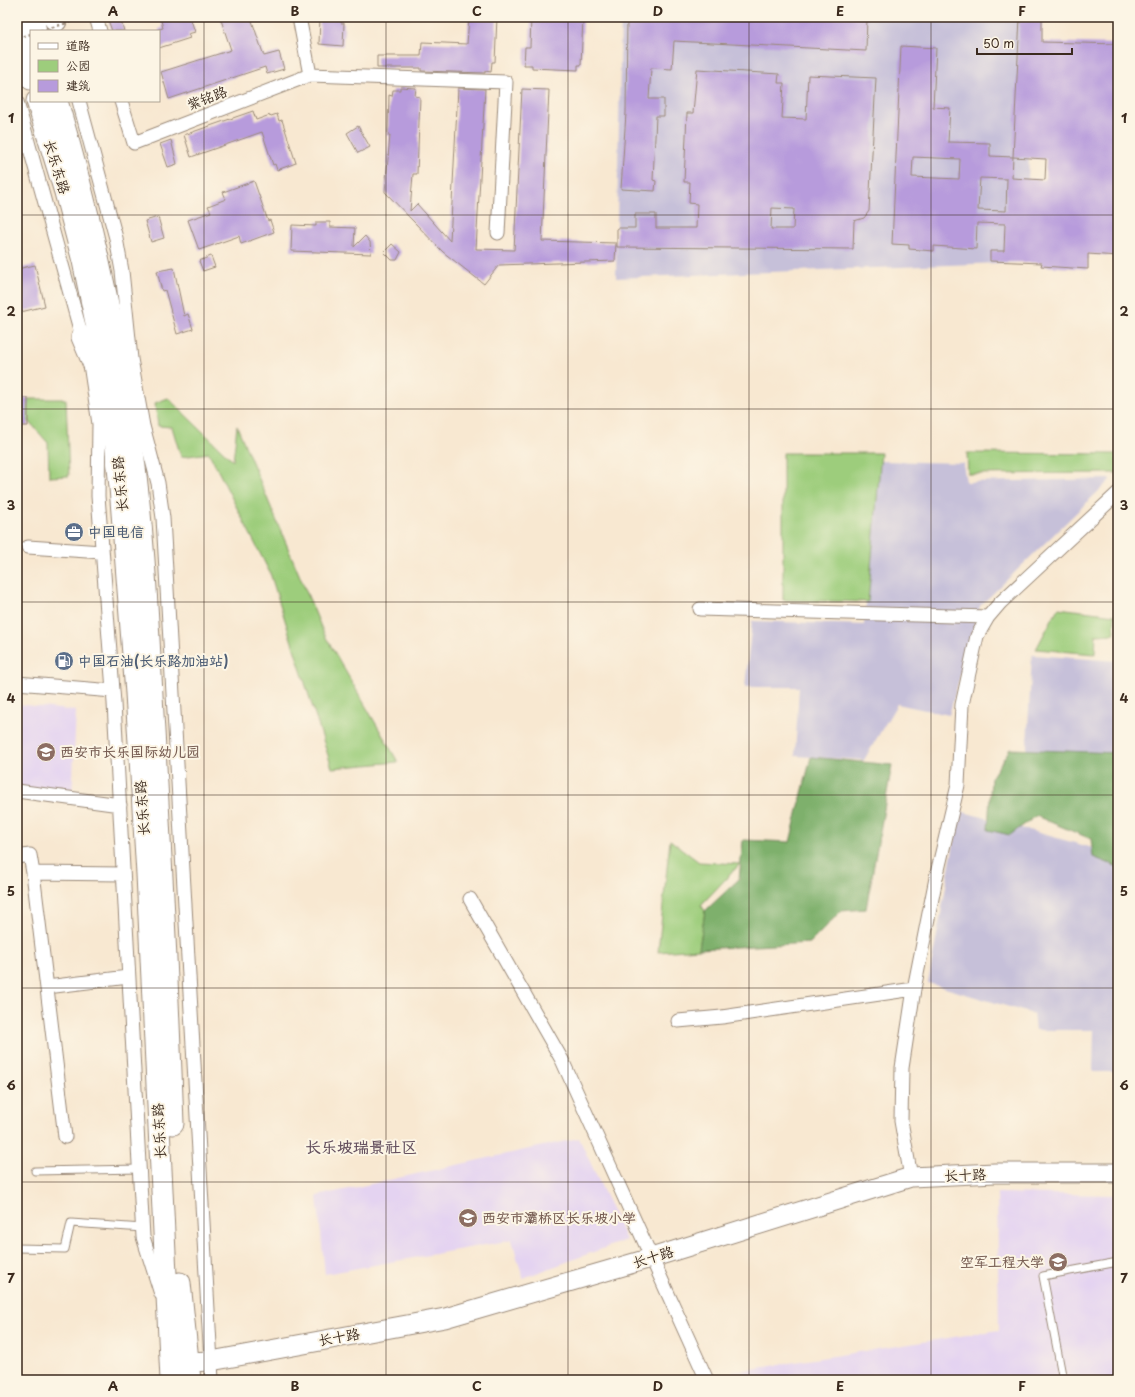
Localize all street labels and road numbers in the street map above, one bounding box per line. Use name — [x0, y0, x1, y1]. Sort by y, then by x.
street label: 紫铭路 — [183, 80, 230, 115]
street label: 长乐东路 — [39, 137, 76, 197]
street label: 长乐东路 — [107, 455, 132, 513]
street label: 长乐东路 — [129, 779, 154, 837]
street label: 长乐东路 — [147, 1103, 170, 1160]
street label: 长十路 — [944, 1163, 986, 1186]
street label: 长十路 — [630, 1240, 676, 1273]
street label: 长十路 — [316, 1323, 361, 1350]

